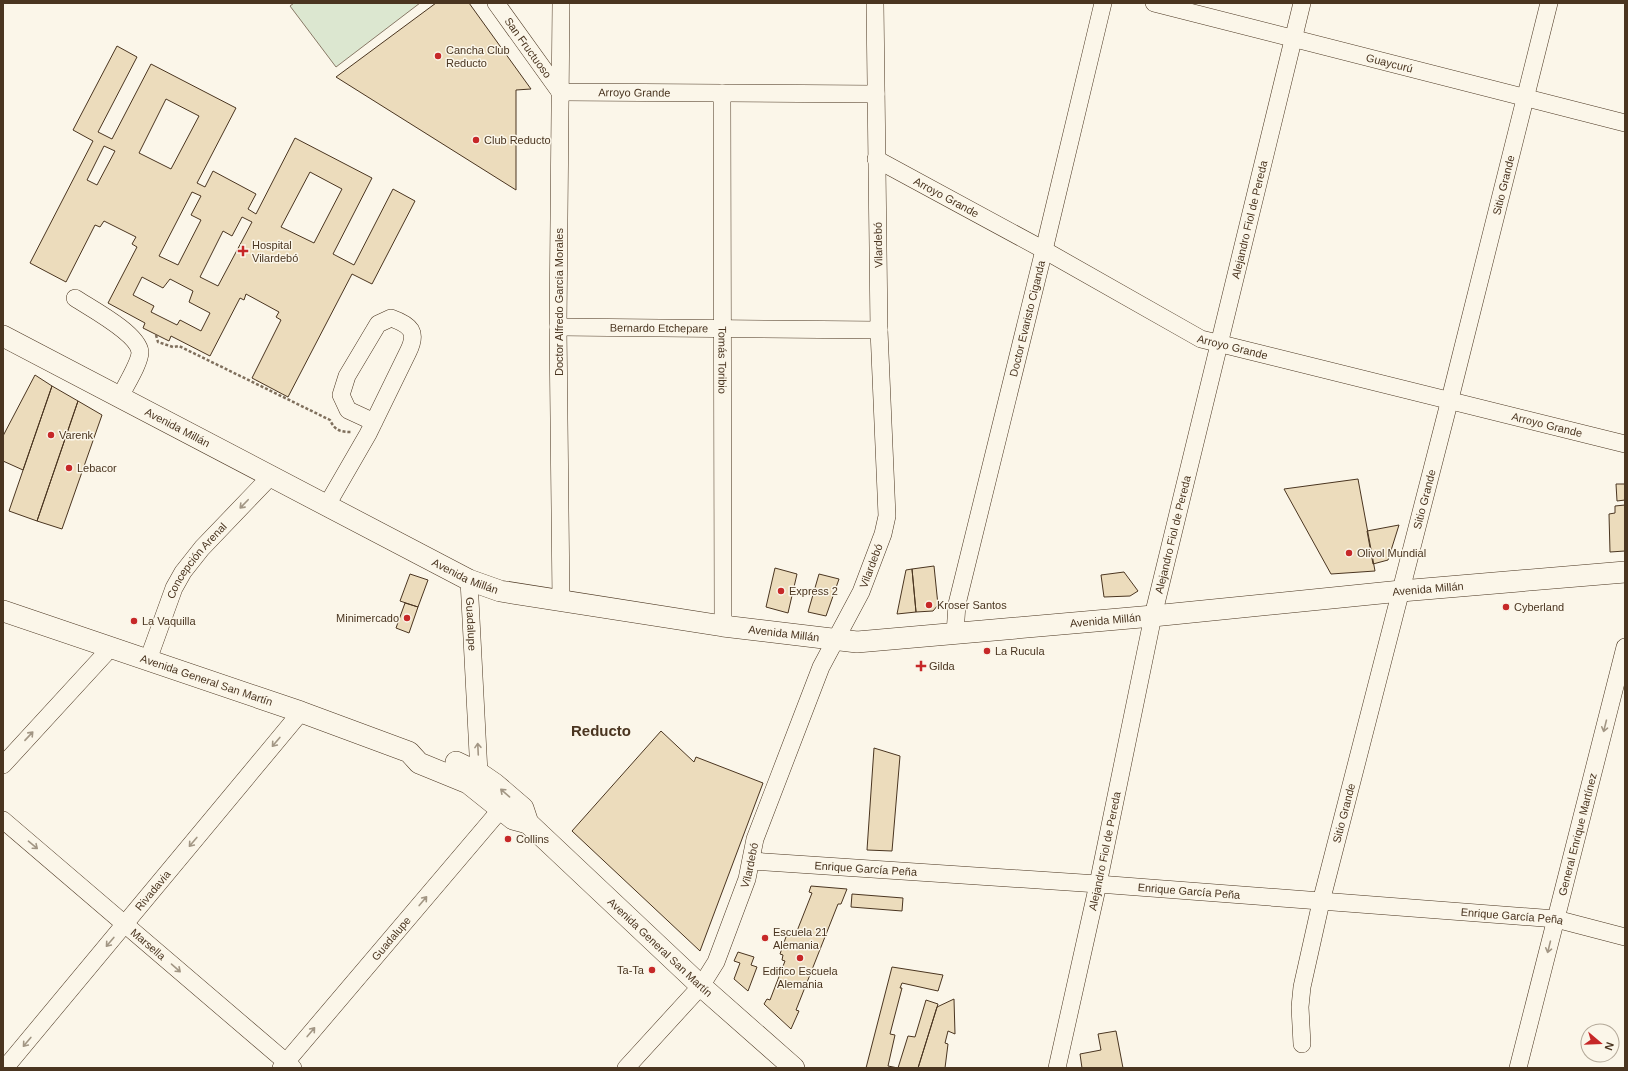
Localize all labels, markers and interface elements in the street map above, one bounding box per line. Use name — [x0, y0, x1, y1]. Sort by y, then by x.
street label: San Fructuoso — [502, 15, 554, 80]
place label: Cancha Club Reducto — [446, 44, 510, 69]
marker: Cancha Club Reducto — [433, 51, 443, 61]
street label: Guaycurú — [1365, 51, 1414, 75]
street label: Arroyo Grande — [598, 86, 671, 99]
place label: Club Reducto — [484, 134, 551, 146]
marker: Club Reducto — [471, 135, 481, 145]
street label: Sitio Grande — [1490, 154, 1517, 216]
street label: Alejandro Fiol de Pereda — [1229, 158, 1270, 280]
street label: Arroyo Grande — [912, 175, 981, 220]
street label: Vilardebó — [872, 222, 884, 268]
street label: Doctor Alfredo García Morales — [553, 228, 565, 376]
place label: Hospital Vilardebó — [252, 239, 298, 264]
marker: Hospital Vilardebó — [237, 245, 249, 257]
street label: Doctor Evaristo Ciganda — [1007, 258, 1047, 378]
street label: Bernardo Etchepare — [610, 321, 708, 334]
street label: Tomás Toribio — [716, 326, 729, 394]
street label: Arroyo Grande — [1196, 332, 1269, 361]
street label: Avenida Millán — [143, 405, 212, 449]
street label: Arroyo Grande — [1511, 410, 1584, 439]
place label: Varenk — [59, 429, 94, 441]
marker: Varenk — [46, 430, 56, 440]
place label: Lebacor — [77, 462, 117, 474]
marker: Lebacor — [64, 463, 74, 473]
street label: Sitio Grande — [1411, 468, 1438, 530]
street label: Alejandro Fiol de Pereda — [1153, 473, 1193, 595]
one-way arrow — [239, 499, 249, 509]
street label: Concepción Arenal — [165, 520, 229, 600]
street label: Vilardebó — [857, 542, 885, 590]
place label: Olivol Mundial — [1357, 547, 1426, 559]
marker: Olivol Mundial — [1344, 548, 1354, 558]
street label: Avenida Millán — [430, 556, 500, 596]
street label: Avenida Millán — [1392, 580, 1464, 598]
place label: Express 2 — [789, 585, 838, 597]
marker: Express 2 — [776, 586, 786, 596]
street label: Guadalupe — [464, 597, 479, 651]
place label: Kroser Santos — [937, 599, 1007, 611]
marker: Kroser Santos — [924, 600, 934, 610]
place label: Cyberland — [1514, 601, 1564, 613]
marker: Cyberland — [1501, 602, 1511, 612]
street label: Avenida Millán — [1069, 611, 1142, 629]
place label: Minimercado — [336, 612, 399, 624]
marker: Minimercado — [402, 613, 412, 623]
place label: La Vaquilla — [142, 615, 196, 627]
marker: La Vaquilla — [129, 616, 139, 626]
street label: Avenida Millán — [748, 623, 820, 643]
place label: La Rucula — [995, 645, 1045, 657]
marker: La Rucula — [982, 646, 992, 656]
street label: Avenida General San Martín — [139, 652, 274, 708]
place label: Gilda — [929, 660, 956, 672]
marker: Gilda — [916, 661, 926, 671]
one-way arrow — [1601, 719, 1608, 732]
district label: Reducto — [571, 722, 631, 739]
one-way arrow — [25, 731, 34, 741]
one-way arrow — [272, 737, 281, 748]
one-way arrow — [474, 743, 481, 756]
street label: General Enrique Martínez — [1556, 772, 1599, 897]
street label: Sitio Grande — [1330, 782, 1357, 844]
one-way arrow — [500, 789, 510, 798]
street label: Alejandro Fiol de Pereda — [1086, 790, 1123, 912]
place label: Collins — [516, 833, 550, 845]
marker: Collins — [503, 834, 513, 844]
one-way arrow — [189, 837, 198, 848]
one-way arrow — [27, 840, 38, 849]
street label: Vilardebó — [738, 841, 760, 890]
street label: Enrique García Peña — [814, 859, 918, 878]
street label: Rivadavia — [133, 867, 173, 913]
street label: Enrique García Peña — [1137, 881, 1242, 901]
street label: Avenida General San Martín — [605, 895, 715, 999]
one-way arrow — [418, 896, 427, 906]
street label: Enrique García Peña — [1460, 906, 1565, 927]
street label: Guadalupe — [369, 914, 413, 963]
street label: Marsella — [128, 926, 169, 963]
place label: Escuela 21 Alemania — [773, 926, 827, 951]
marker: Escuela 21 Alemania — [760, 933, 770, 943]
one-way arrow — [106, 937, 115, 948]
one-way arrow — [1544, 940, 1552, 953]
marker: Edifico Escuela Alemania — [795, 953, 805, 963]
one-way arrow — [171, 963, 182, 972]
place label: Ta-Ta — [617, 964, 645, 976]
marker: Ta-Ta — [647, 965, 657, 975]
place label: Edifico Escuela Alemania — [762, 965, 838, 990]
north arrow — [1580, 1023, 1620, 1063]
one-way arrow — [307, 1027, 316, 1037]
one-way arrow — [22, 1037, 31, 1047]
text: N — [1602, 1041, 1616, 1052]

